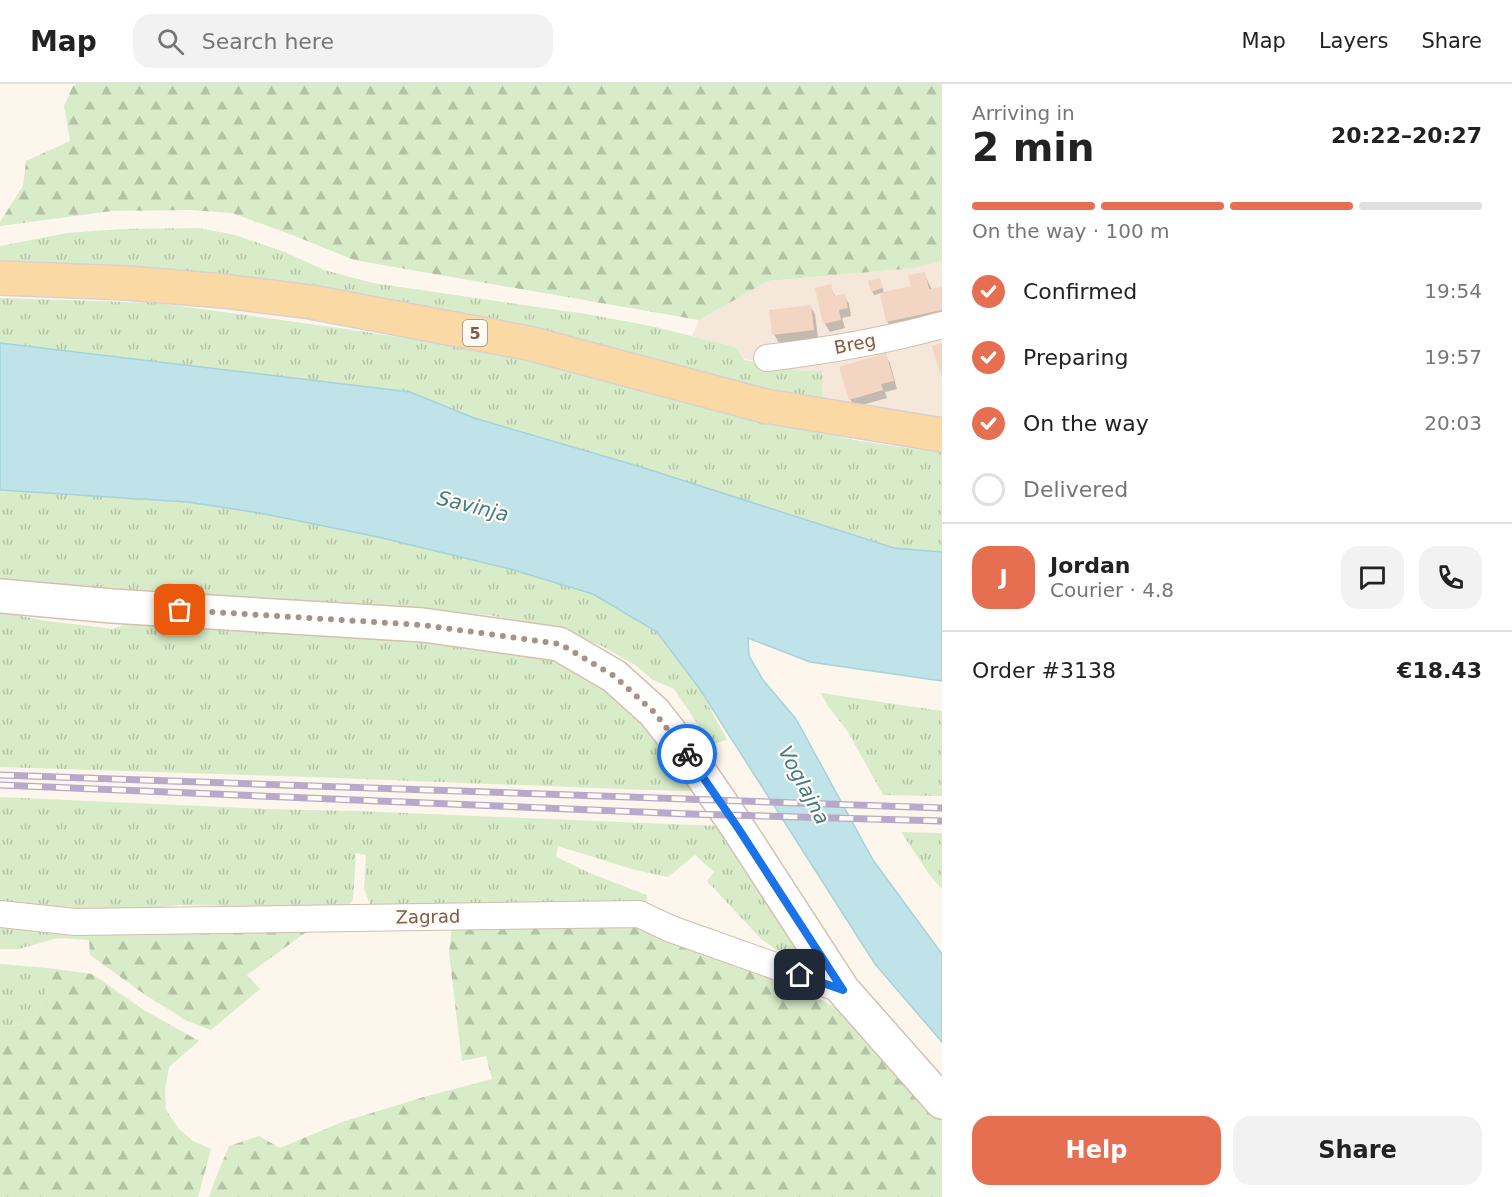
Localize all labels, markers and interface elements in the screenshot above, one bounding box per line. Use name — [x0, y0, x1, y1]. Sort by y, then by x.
search box — [133, 14, 553, 68]
text: Map — [30, 25, 97, 58]
icon: search — [154, 25, 187, 58]
text: Search here — [202, 29, 334, 54]
text: Map — [1242, 29, 1286, 53]
text: Layers — [1319, 29, 1388, 53]
text: Share — [1421, 29, 1482, 53]
text: Arriving in — [972, 101, 1075, 125]
text: 20:22–20:27 — [1331, 123, 1482, 148]
text: 2 min — [972, 125, 1094, 170]
text: On the way · 100 m — [972, 219, 1170, 243]
icon: check — [972, 275, 1005, 308]
text: Confirmed — [1023, 279, 1137, 304]
text: 19:54 — [1424, 279, 1482, 303]
road number: 5 — [463, 320, 487, 346]
street label: Breg — [832, 329, 877, 358]
icon: check — [972, 341, 1005, 374]
text: Preparing — [1023, 345, 1129, 370]
text: 19:57 — [1424, 345, 1482, 369]
icon: check — [972, 407, 1005, 440]
text: On the way — [1023, 411, 1149, 436]
text: 20:03 — [1424, 411, 1482, 435]
text: Delivered — [1023, 477, 1128, 502]
water label: Savinja — [435, 486, 511, 526]
button: chat — [1341, 546, 1404, 609]
button: phone — [1419, 546, 1482, 609]
text: Jordan — [1050, 553, 1130, 578]
text: J — [999, 565, 1008, 590]
text: Courier · 4.8 — [1050, 578, 1174, 602]
pin — [154, 584, 205, 635]
icon: bag — [163, 593, 196, 626]
text: Order #3138 — [972, 658, 1116, 683]
text: €18.43 — [1397, 658, 1482, 683]
courier — [657, 724, 717, 784]
icon: bike — [671, 738, 704, 771]
water label: Voglajna — [773, 742, 835, 828]
street label: Zagrad — [395, 905, 460, 928]
pin — [774, 949, 825, 1000]
icon: home — [783, 958, 816, 991]
button: Help — [972, 1116, 1221, 1185]
button: Share — [1233, 1116, 1482, 1185]

